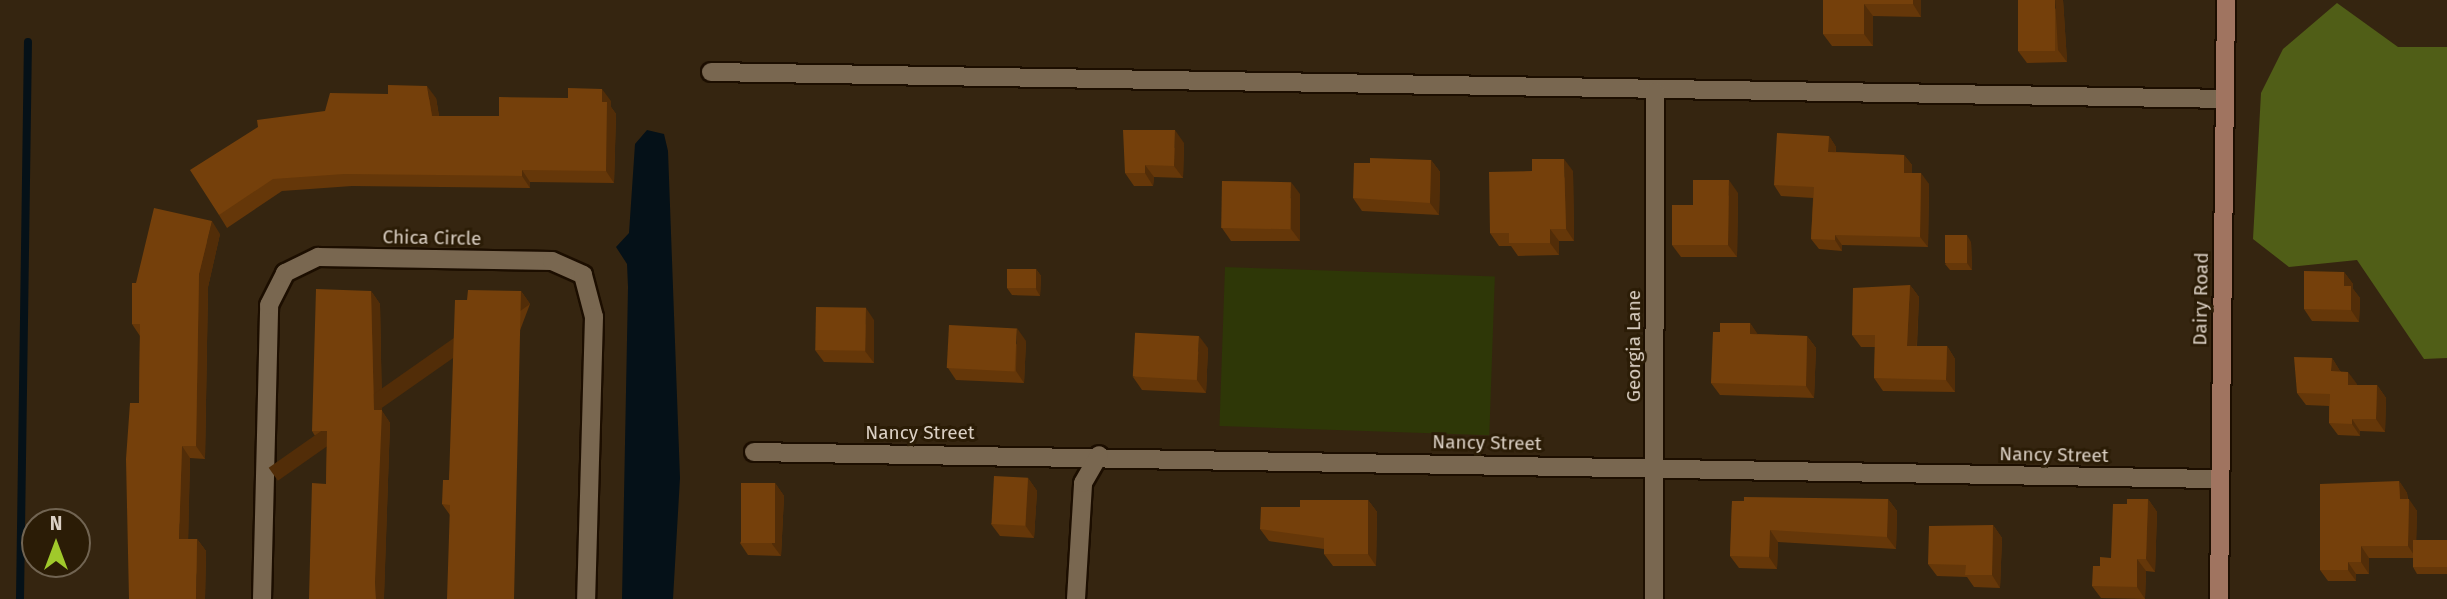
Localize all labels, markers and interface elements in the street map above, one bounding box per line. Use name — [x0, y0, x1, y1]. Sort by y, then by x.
street label: Chica Circle — [382, 226, 482, 250]
street label: Dairy Road — [2189, 252, 2213, 346]
street label: Georgia Lane — [1623, 290, 1645, 402]
street label: Nancy Street — [865, 422, 975, 444]
street label: Nancy Street — [1432, 431, 1542, 455]
street label: Nancy Street — [1999, 443, 2109, 467]
north arrow — [21, 508, 91, 578]
text: N — [50, 512, 62, 535]

